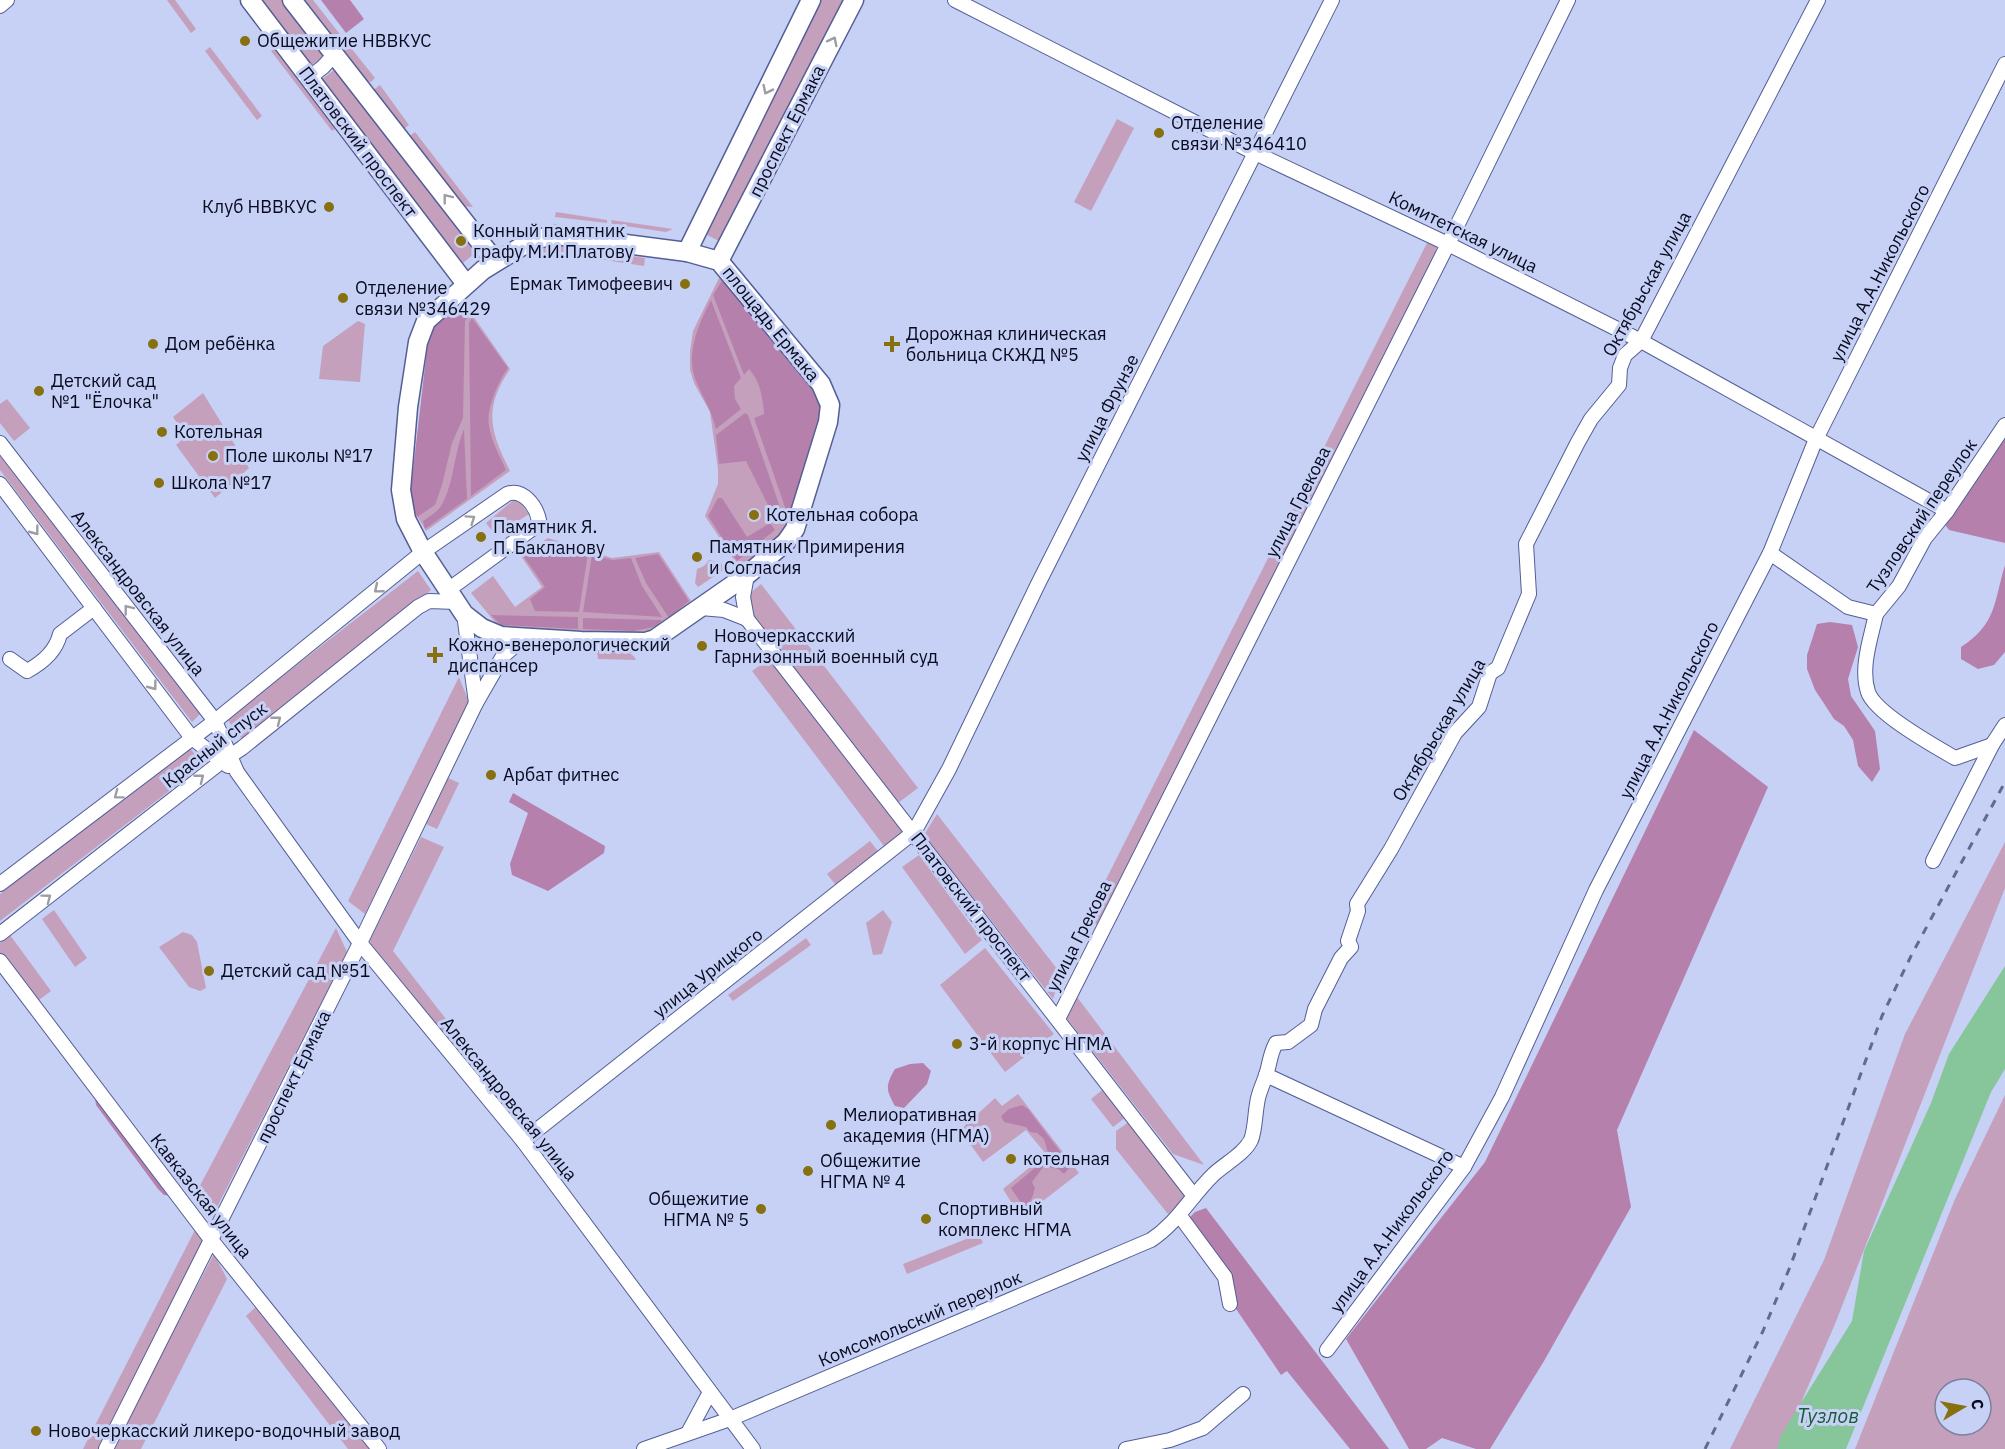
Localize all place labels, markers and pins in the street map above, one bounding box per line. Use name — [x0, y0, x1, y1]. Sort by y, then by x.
place label: Общежитие НВВКУС — [257, 29, 431, 52]
marker: Общежитие НВВКУС — [238, 34, 252, 48]
place label: Отделение связи №346410 — [1171, 111, 1307, 155]
marker: Отделение связи №346410 — [1152, 126, 1166, 140]
place label: Клуб НВВКУС — [202, 195, 317, 218]
marker: Клуб НВВКУС — [322, 200, 336, 214]
place label: Конный памятник графу М.И.Платову — [473, 219, 634, 263]
marker: Конный памятник графу М.И.Платову — [454, 234, 468, 248]
place label: Ермак Тимофеевич — [509, 272, 673, 295]
place label: Отделение связи №346429 — [355, 276, 491, 320]
marker: Ермак Тимофеевич — [678, 277, 692, 291]
marker: Отделение связи №346429 — [336, 291, 350, 305]
place label: Дорожная клиническая больница СКЖД №5 — [906, 322, 1107, 366]
place label: Дом ребёнка — [165, 332, 276, 355]
marker: Дорожная клиническая больница СКЖД №5 — [883, 335, 901, 353]
marker: Дом ребёнка — [146, 337, 160, 351]
place label: Детский сад №1 "Ёлочка" — [51, 369, 159, 413]
marker: Детский сад №1 "Ёлочка" — [32, 384, 46, 398]
place label: Котельная — [174, 420, 263, 443]
marker: Котельная — [155, 425, 169, 439]
place label: Поле школы №17 — [225, 444, 373, 467]
marker: Поле школы №17 — [206, 449, 220, 463]
place label: Школа №17 — [171, 471, 272, 494]
marker: Школа №17 — [152, 476, 166, 490]
place label: Котельная собора — [766, 503, 919, 526]
marker: Котельная собора — [747, 508, 761, 522]
place label: Памятник Я. П. Бакланову — [493, 515, 605, 559]
marker: Памятник Я. П. Бакланову — [474, 530, 488, 544]
place label: Памятник Примирения и Cогласия — [709, 535, 905, 579]
marker: Памятник Примирения и Cогласия — [690, 550, 704, 564]
place label: Новочеркасский Гарнизонный военный суд — [714, 624, 938, 668]
place label: Кожно-венерологический диспансер — [448, 633, 670, 677]
marker: Новочеркасский Гарнизонный военный суд — [695, 639, 709, 653]
marker: Кожно-венерологический диспансер — [426, 646, 444, 664]
place label: Арбат фитнес — [503, 763, 619, 786]
marker: Арбат фитнес — [484, 768, 498, 782]
place label: Детский сад №51 — [221, 959, 370, 982]
marker: Детский сад №51 — [202, 964, 216, 978]
place label: 3-й корпус НГМА — [969, 1032, 1113, 1055]
marker: 3-й корпус НГМА — [950, 1037, 964, 1051]
place label: Мелиоративная академия (НГМА) — [843, 1103, 990, 1147]
marker: Мелиоративная академия (НГМА) — [824, 1118, 838, 1132]
place label: котельная — [1023, 1147, 1110, 1170]
place label: Общежитие НГМА № 4 — [820, 1149, 921, 1193]
marker: котельная — [1004, 1152, 1018, 1166]
marker: Общежитие НГМА № 4 — [801, 1164, 815, 1178]
place label: Общежитие НГМА № 5 — [648, 1187, 749, 1231]
place label: Спортивный комплекс НГМА — [938, 1197, 1072, 1241]
marker: Общежитие НГМА № 5 — [754, 1202, 768, 1216]
marker: Спортивный комплекс НГМА — [919, 1212, 933, 1226]
place label: Новочеркасский ликеро-водочный завод — [48, 1419, 400, 1442]
marker: Новочеркасский ликеро-водочный завод — [29, 1424, 43, 1438]

